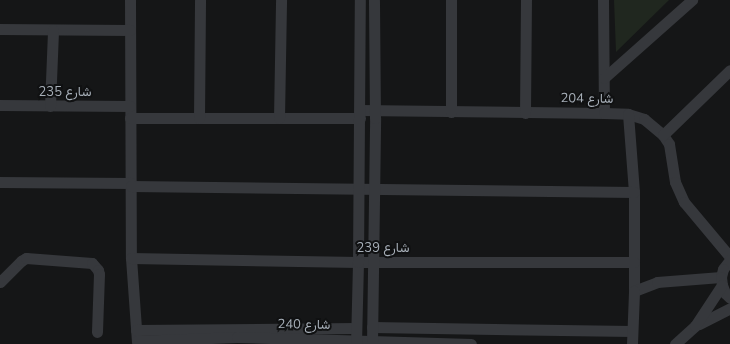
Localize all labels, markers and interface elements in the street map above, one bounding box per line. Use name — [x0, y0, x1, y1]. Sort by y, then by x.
street label: شارع 235 — [39, 84, 91, 100]
street label: شارع 204 — [560, 91, 614, 107]
street label: شارع 239 — [357, 240, 409, 256]
street label: شارع 240 — [277, 317, 331, 333]

